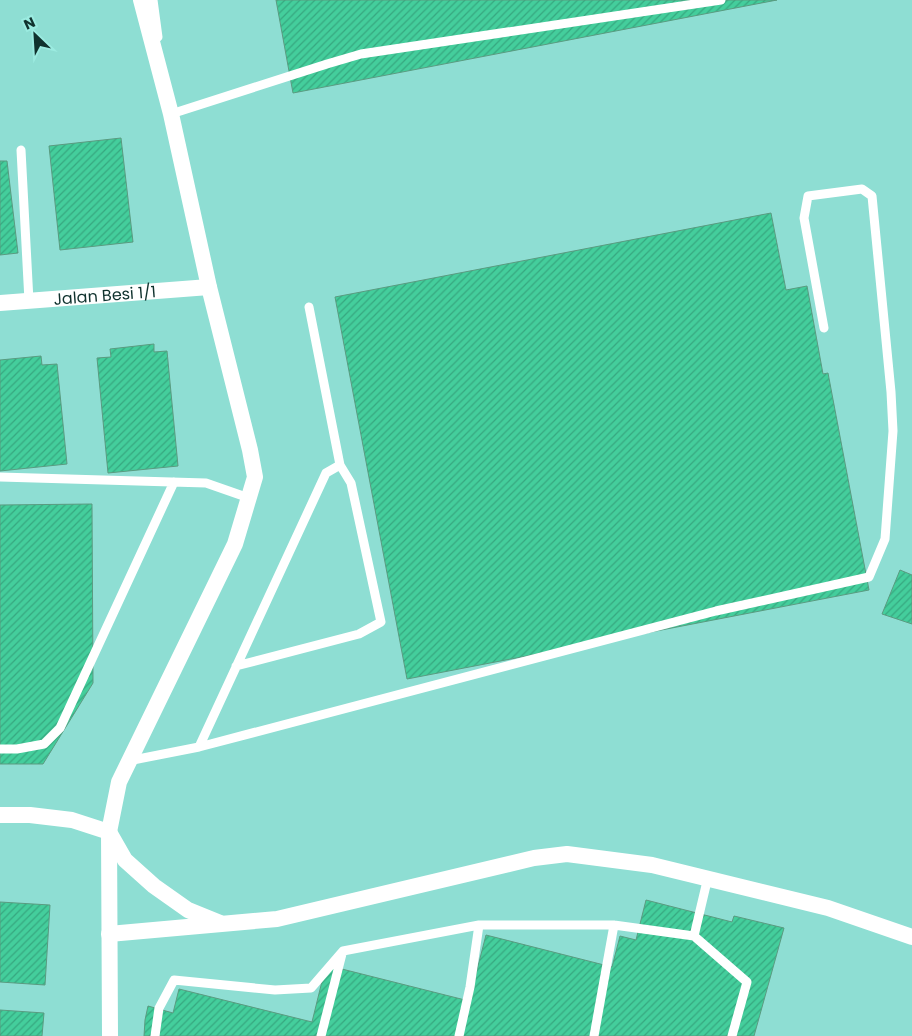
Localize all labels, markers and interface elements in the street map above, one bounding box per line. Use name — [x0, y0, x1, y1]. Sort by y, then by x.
north arrow — [10, 10, 60, 60]
text: N — [21, 12, 39, 35]
street label: Jalan Besi 1/1 — [53, 280, 157, 311]

